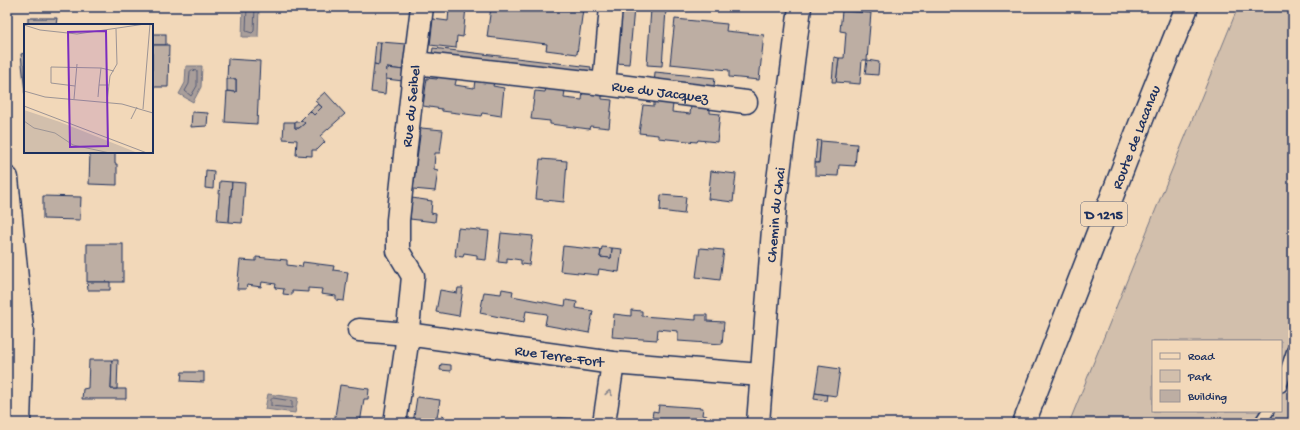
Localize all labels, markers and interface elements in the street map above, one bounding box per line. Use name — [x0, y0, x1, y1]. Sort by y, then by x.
inset map — [24, 24, 153, 153]
street label: Rue du Seibel — [399, 64, 426, 148]
street label: Rue du Jacquez — [611, 78, 710, 108]
street label: Route de Lacanau — [1109, 83, 1166, 192]
street label: Chemin du Chai — [763, 166, 791, 263]
road number: D 1215 — [1081, 202, 1127, 226]
legend — [1152, 340, 1282, 412]
street label: Rue Terre-Fort — [513, 342, 607, 373]
text: Road — [1188, 351, 1215, 365]
text: Park — [1187, 371, 1213, 385]
one-way arrow — [604, 390, 613, 396]
text: Building — [1187, 391, 1227, 405]

